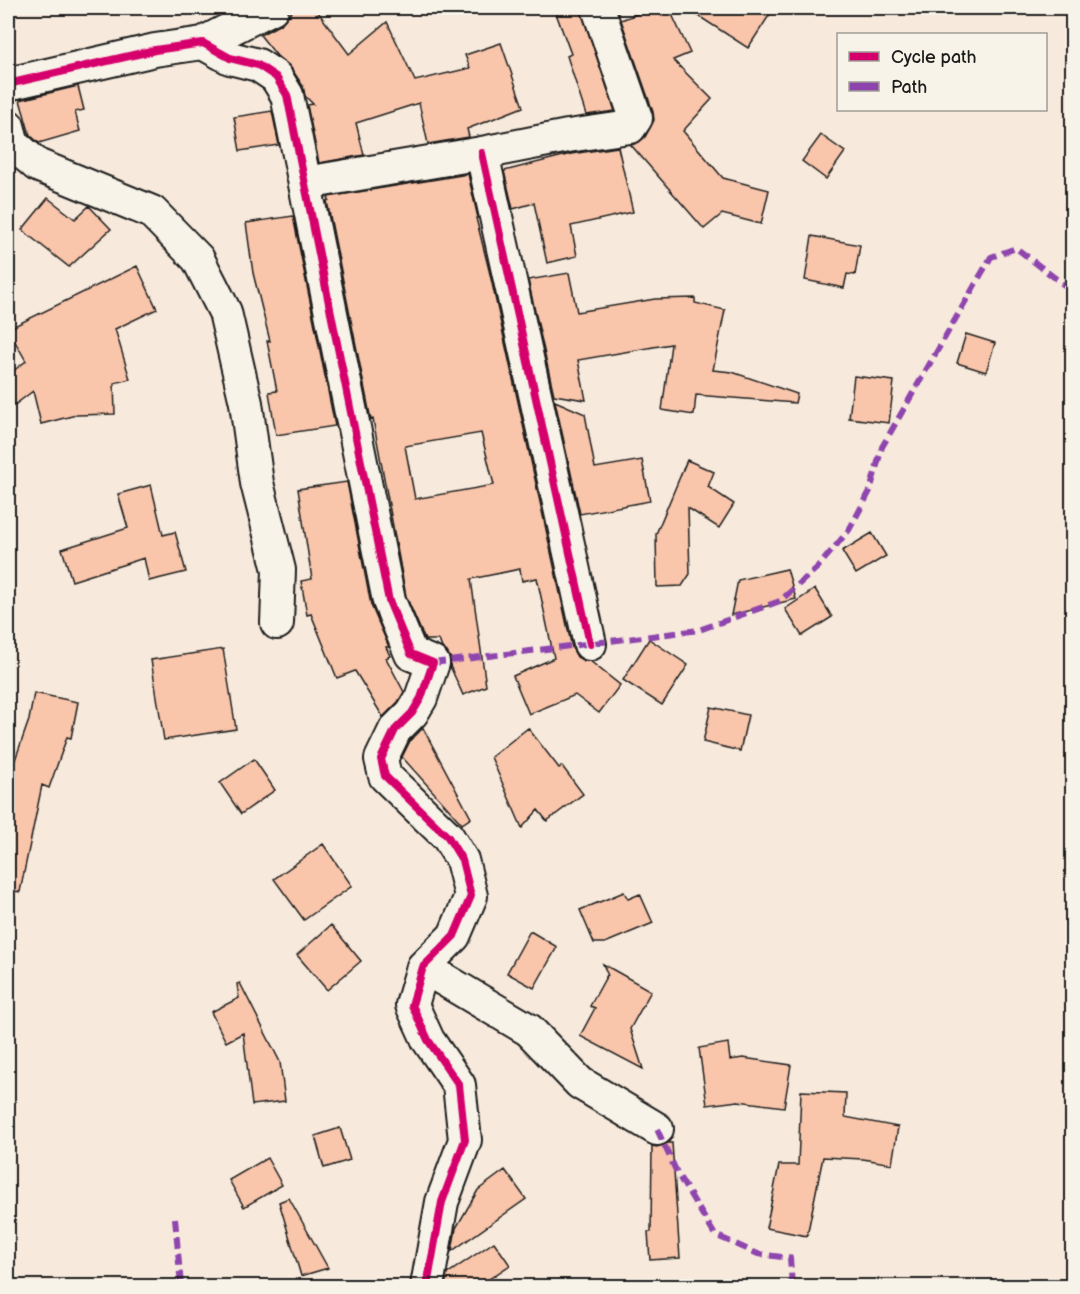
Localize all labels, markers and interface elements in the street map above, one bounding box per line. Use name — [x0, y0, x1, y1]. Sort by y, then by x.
legend — [837, 33, 1047, 111]
text: Cycle path — [891, 47, 977, 68]
text: Path — [891, 77, 927, 98]

